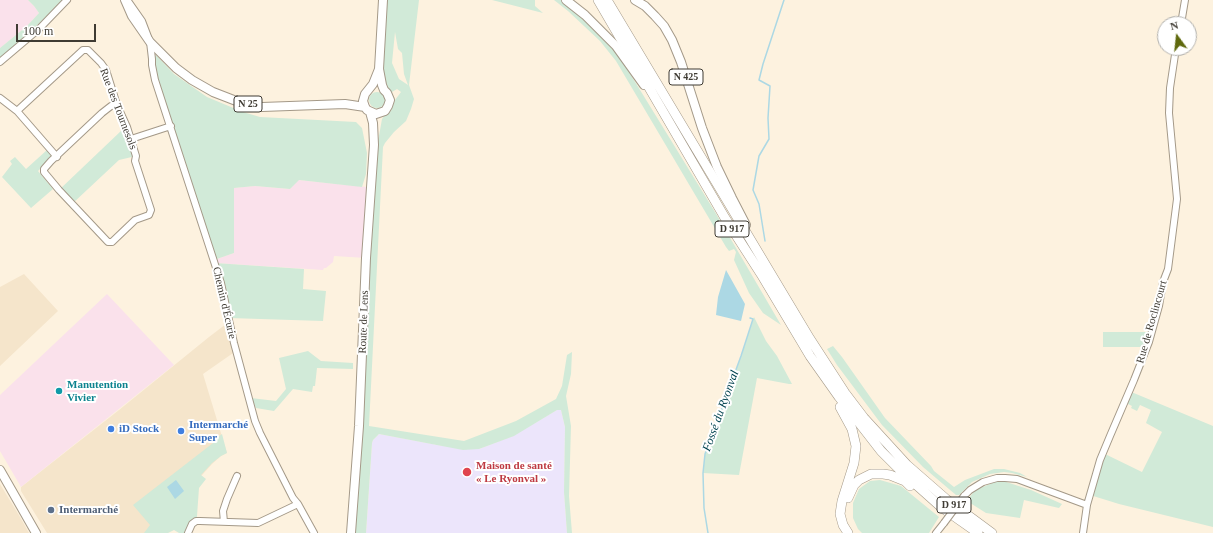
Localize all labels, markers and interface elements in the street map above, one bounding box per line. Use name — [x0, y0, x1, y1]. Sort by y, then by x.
scale bar — [18, 16, 98, 42]
north arrow — [1157, 16, 1197, 56]
text: N — [1169, 19, 1180, 32]
text: 100 m — [23, 24, 53, 38]
street label: Rue des Tournesols — [96, 66, 140, 152]
road number: N 425 — [669, 69, 703, 85]
road number: N 25 — [234, 96, 262, 112]
road number: D 917 — [715, 221, 749, 237]
street label: Chemin d'Écurie — [209, 266, 239, 340]
street label: Rue de Roclincourt — [1134, 279, 1170, 365]
street label: Route de Lens — [356, 290, 372, 354]
water label: Fossé du Ryonval — [700, 369, 742, 453]
place label: Manutention Vivier — [67, 378, 128, 404]
marker: Manutention Vivier — [54, 386, 64, 396]
place label: Intermarché Super — [189, 418, 248, 444]
place label: iD Stock — [119, 422, 159, 436]
marker: iD Stock — [106, 424, 116, 434]
marker: Intermarché Super — [176, 426, 186, 436]
place label: Maison de santé « Le Ryonval » — [476, 459, 552, 485]
marker: Maison de santé « Le Ryonval » — [461, 466, 473, 478]
road number: D 917 — [937, 497, 971, 513]
place label: Intermarché — [59, 503, 118, 517]
marker: Intermarché — [46, 505, 56, 515]

